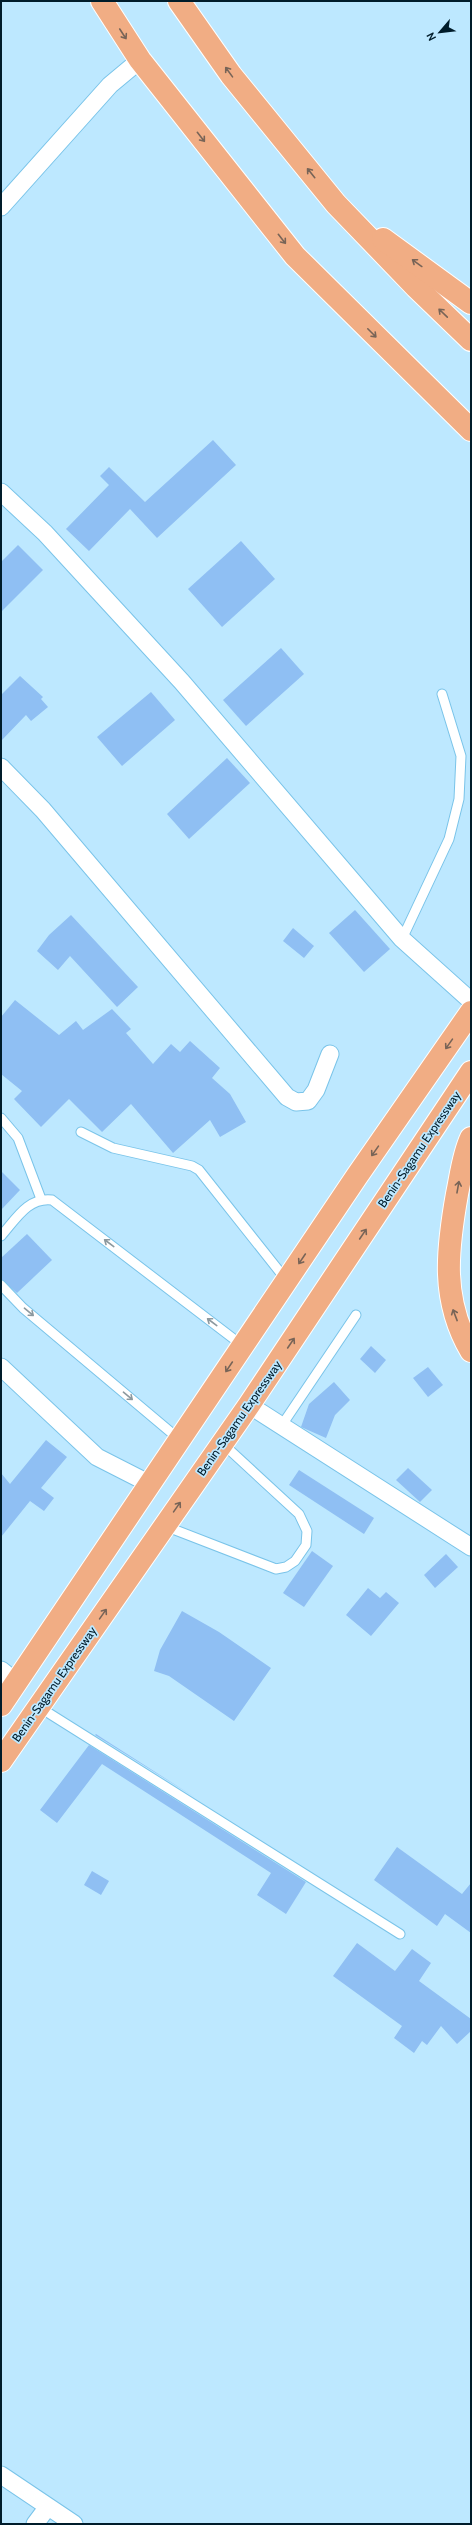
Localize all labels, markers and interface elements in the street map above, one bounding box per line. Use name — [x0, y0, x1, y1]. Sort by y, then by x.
north arrow — [420, 12, 460, 52]
one-way arrow — [119, 28, 127, 40]
text: N — [423, 30, 439, 43]
one-way arrow — [225, 67, 234, 78]
one-way arrow — [197, 132, 205, 143]
one-way arrow — [307, 168, 315, 179]
one-way arrow — [277, 234, 286, 245]
one-way arrow — [412, 259, 423, 267]
one-way arrow — [438, 309, 448, 318]
one-way arrow — [367, 328, 377, 338]
one-way arrow — [445, 1039, 453, 1050]
street label: Benin-Sagamu Expressway — [374, 1088, 464, 1210]
one-way arrow — [371, 1145, 379, 1156]
one-way arrow — [455, 1181, 463, 1194]
one-way arrow — [359, 1229, 367, 1240]
one-way arrow — [103, 1239, 114, 1247]
one-way arrow — [298, 1253, 306, 1264]
one-way arrow — [23, 1308, 34, 1317]
one-way arrow — [451, 1310, 459, 1322]
one-way arrow — [207, 1318, 218, 1326]
one-way arrow — [287, 1337, 295, 1348]
street label: Benin-Sagamu Expressway — [194, 1358, 284, 1478]
one-way arrow — [225, 1361, 233, 1372]
one-way arrow — [123, 1391, 133, 1400]
one-way arrow — [173, 1502, 181, 1513]
one-way arrow — [99, 1608, 107, 1619]
street label: Benin-Sagamu Expressway — [9, 1624, 99, 1744]

